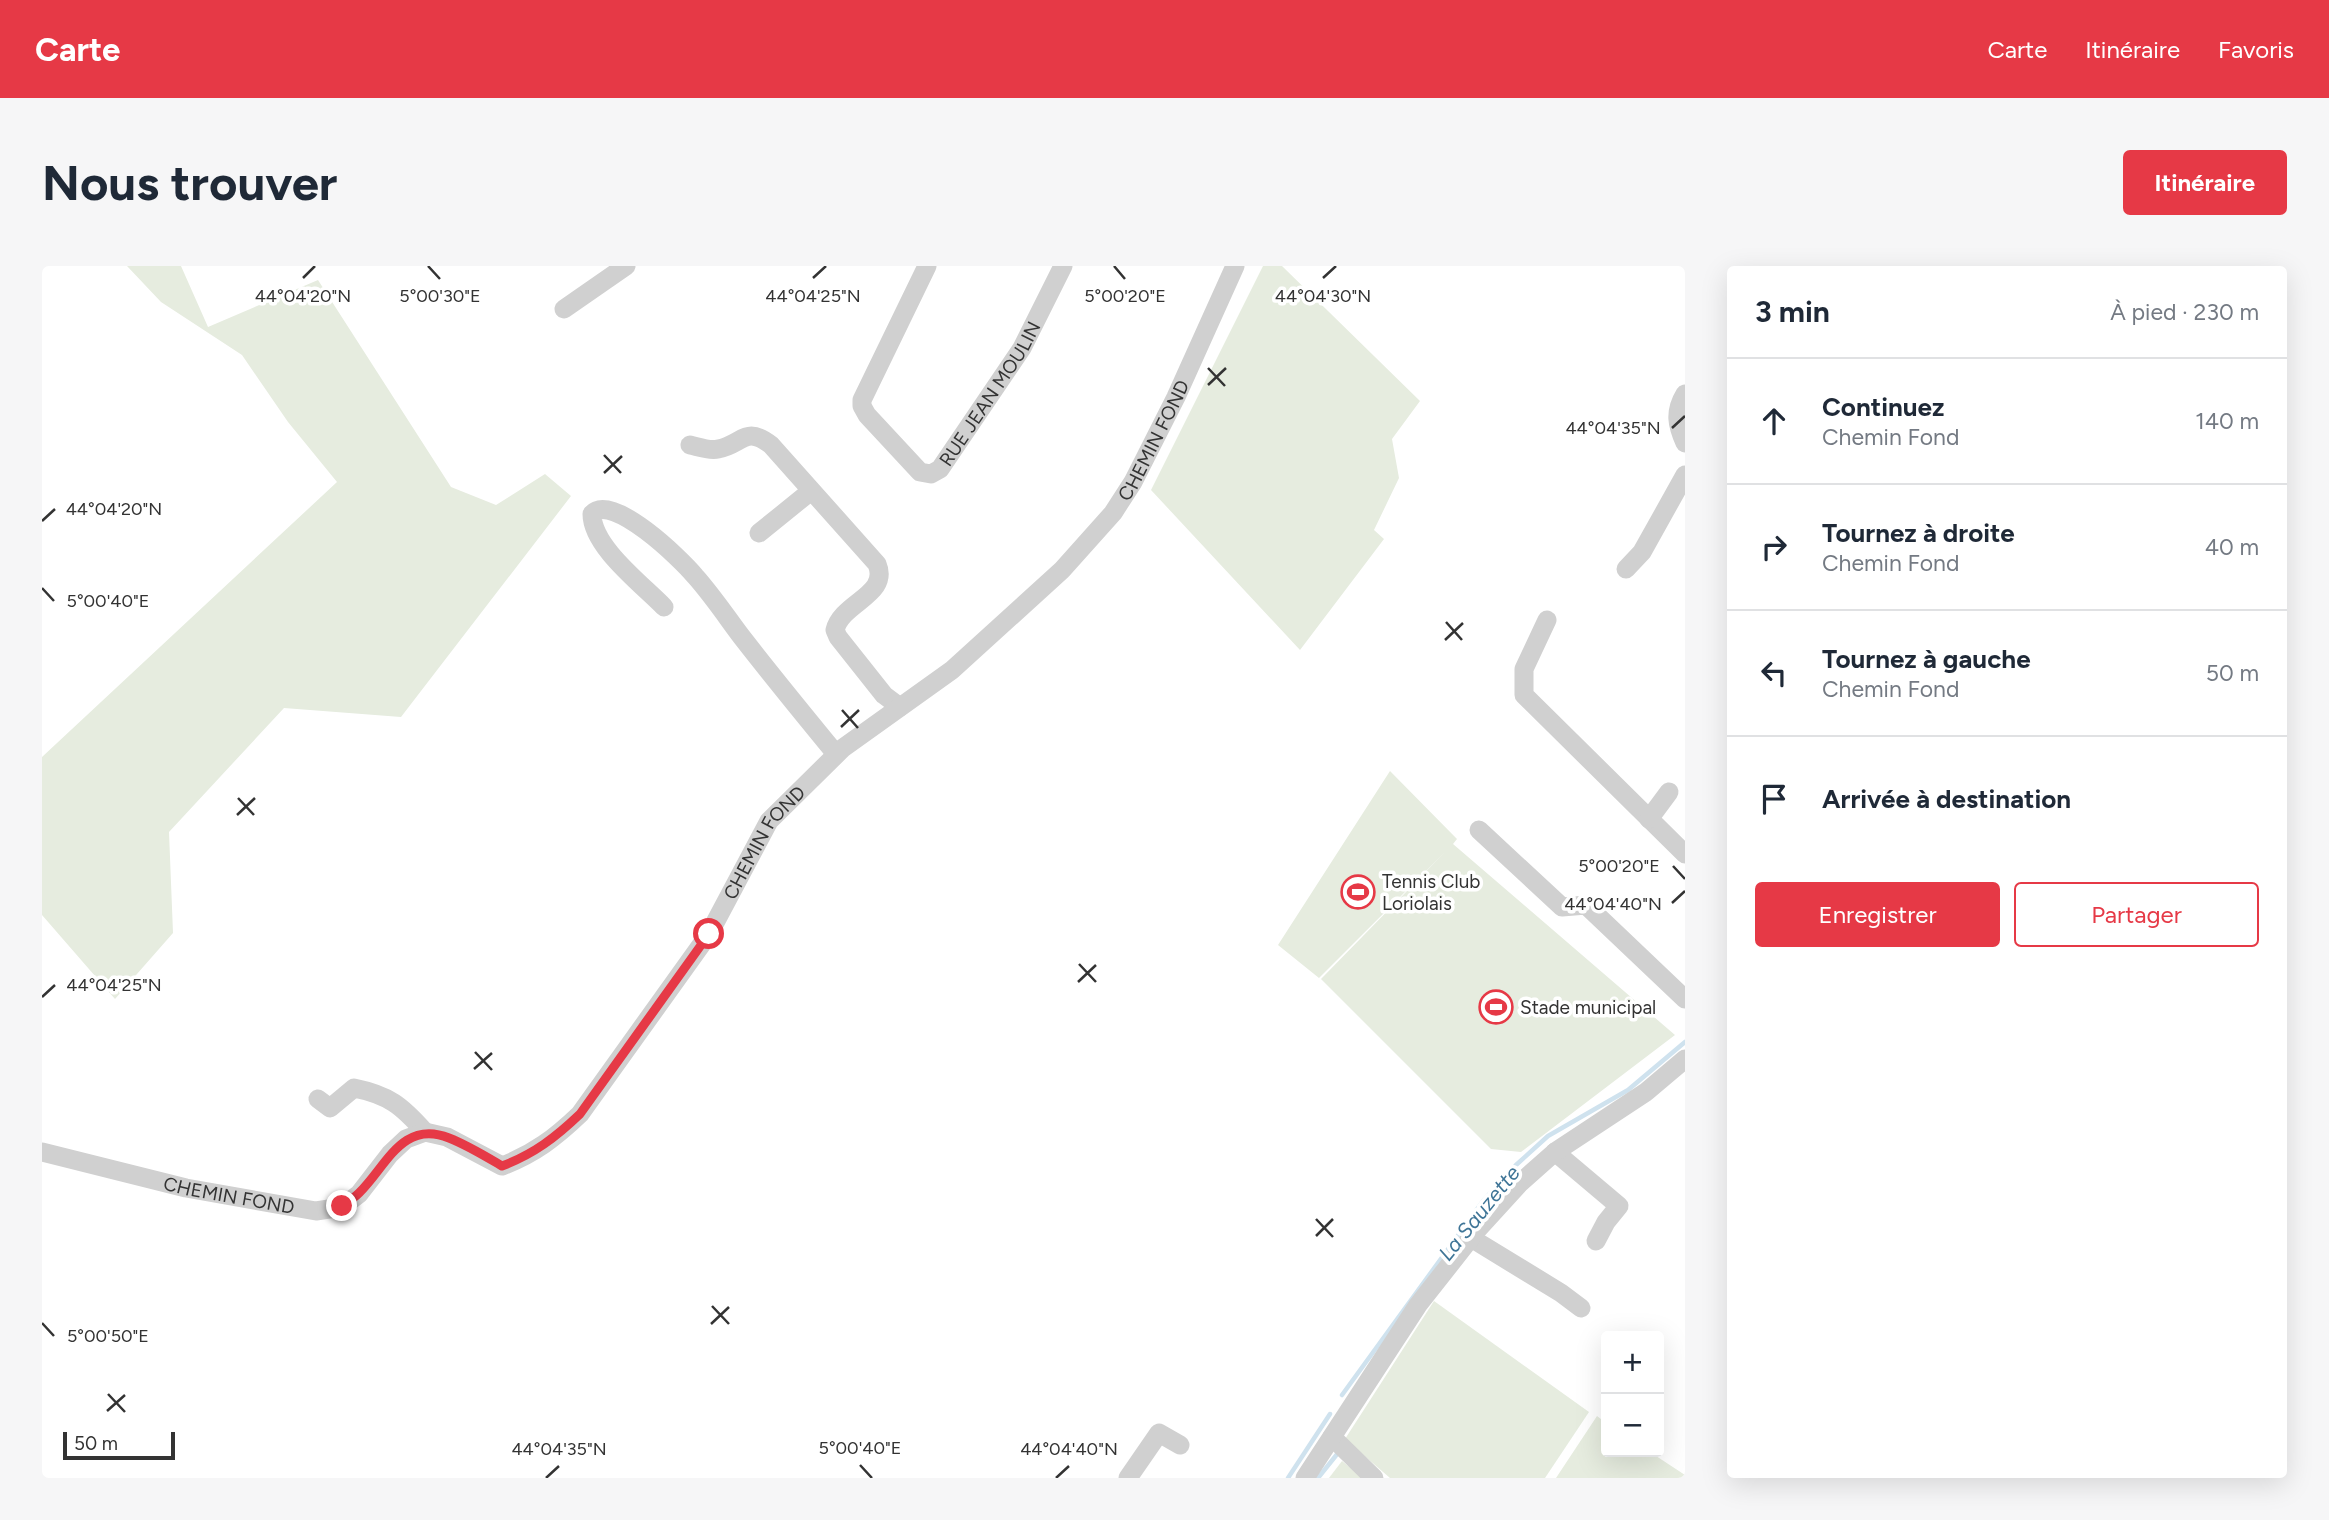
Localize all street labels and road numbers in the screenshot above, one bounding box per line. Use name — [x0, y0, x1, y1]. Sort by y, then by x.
street label: RUE JEAN MOULIN — [934, 317, 1045, 470]
street label: CHEMIN FOND — [1113, 376, 1194, 505]
street label: CHEMIN FOND — [718, 781, 810, 903]
street label: CHEMIN FOND — [161, 1171, 296, 1218]

